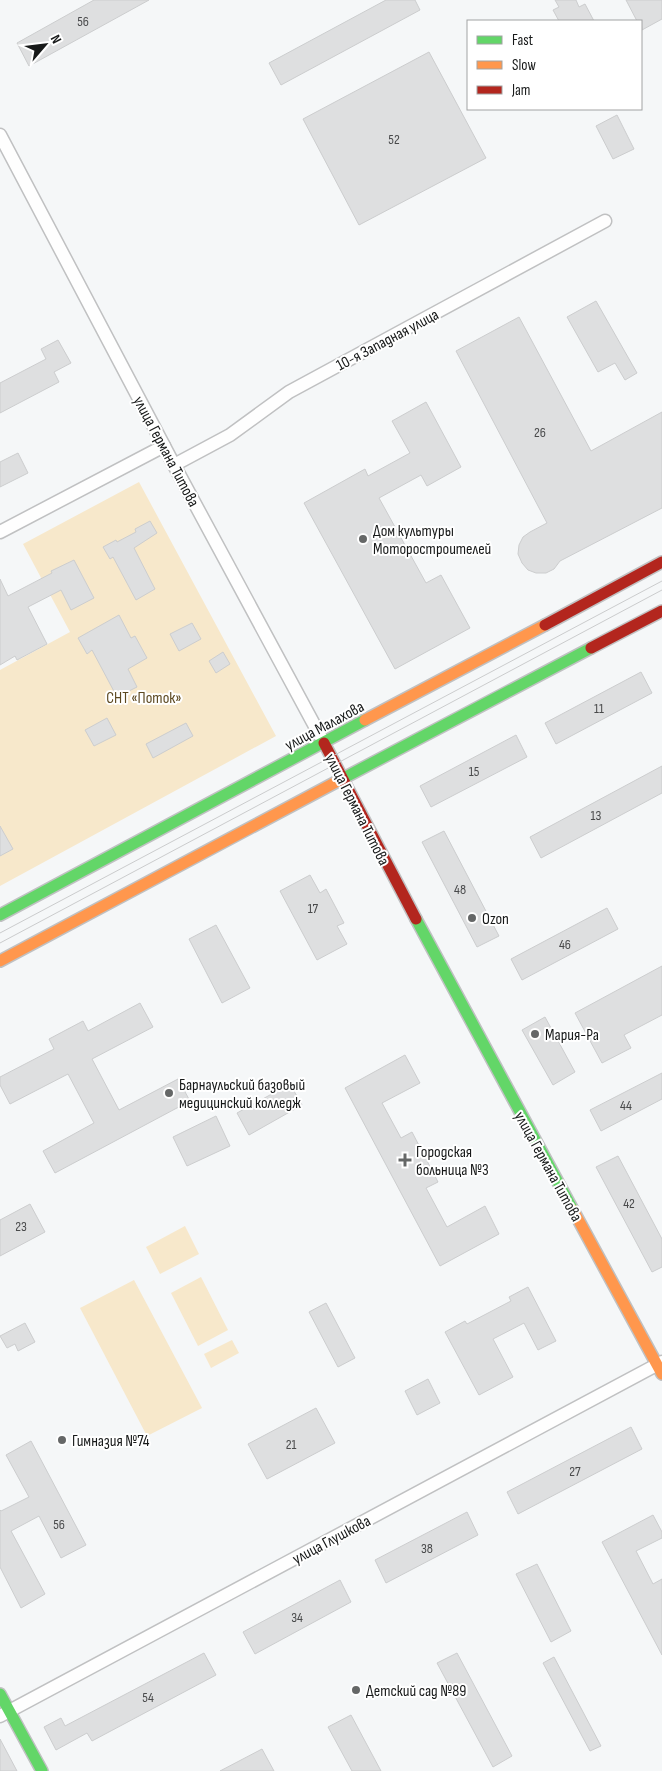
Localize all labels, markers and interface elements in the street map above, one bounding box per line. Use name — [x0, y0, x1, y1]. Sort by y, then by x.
house number: 56 — [77, 13, 89, 30]
north arrow — [20, 20, 70, 70]
legend — [467, 20, 642, 110]
text: Fast — [512, 31, 534, 50]
text: N — [47, 32, 65, 46]
text: Slow — [512, 56, 536, 75]
text: Jam — [511, 81, 530, 100]
house number: 52 — [388, 131, 400, 148]
street label: 10-я Западная улица — [333, 305, 442, 375]
street label: улица Германа Титова — [128, 393, 203, 510]
house number: 26 — [534, 424, 546, 441]
place label: Дом культуры Моторостроителей — [373, 522, 491, 559]
marker: Дом культуры Моторостроителей — [357, 533, 369, 545]
park label: СНТ «Поток» — [106, 689, 182, 708]
street label: улица Малахова — [282, 698, 367, 755]
house number: 11 — [594, 700, 604, 717]
street label: улица Германа Титова — [320, 751, 393, 869]
house number: 15 — [469, 763, 480, 780]
house number: 13 — [591, 807, 602, 824]
house number: 48 — [454, 881, 466, 898]
house number: 17 — [308, 900, 319, 917]
place label: Ozon — [482, 910, 509, 929]
marker: Ozon — [466, 912, 478, 924]
house number: 46 — [559, 936, 571, 953]
place label: Мария-Ра — [545, 1026, 599, 1045]
marker: Мария-Ра — [529, 1028, 541, 1040]
place label: Барнаульский базовый медицинский колледж — [179, 1076, 305, 1113]
marker: Барнаульский базовый медицинский колледж — [163, 1087, 175, 1099]
house number: 44 — [620, 1097, 632, 1114]
street label: улица Германа Титова — [510, 1108, 586, 1225]
place label: Городская больница №3 — [416, 1143, 489, 1180]
marker: Городская больница №3 — [398, 1153, 412, 1167]
house number: 42 — [623, 1195, 635, 1212]
house number: 23 — [15, 1218, 27, 1235]
place label: Гимназия №74 — [72, 1432, 150, 1451]
marker: Гимназия №74 — [56, 1434, 68, 1446]
house number: 21 — [286, 1436, 296, 1453]
house number: 27 — [569, 1463, 581, 1480]
street label: улица Глушкова — [289, 1512, 374, 1569]
house number: 56 — [53, 1516, 65, 1533]
house number: 38 — [421, 1540, 433, 1557]
house number: 34 — [291, 1609, 303, 1626]
place label: Детский сад №89 — [366, 1682, 466, 1701]
marker: Детский сад №89 — [350, 1684, 362, 1696]
house number: 54 — [142, 1689, 154, 1706]

